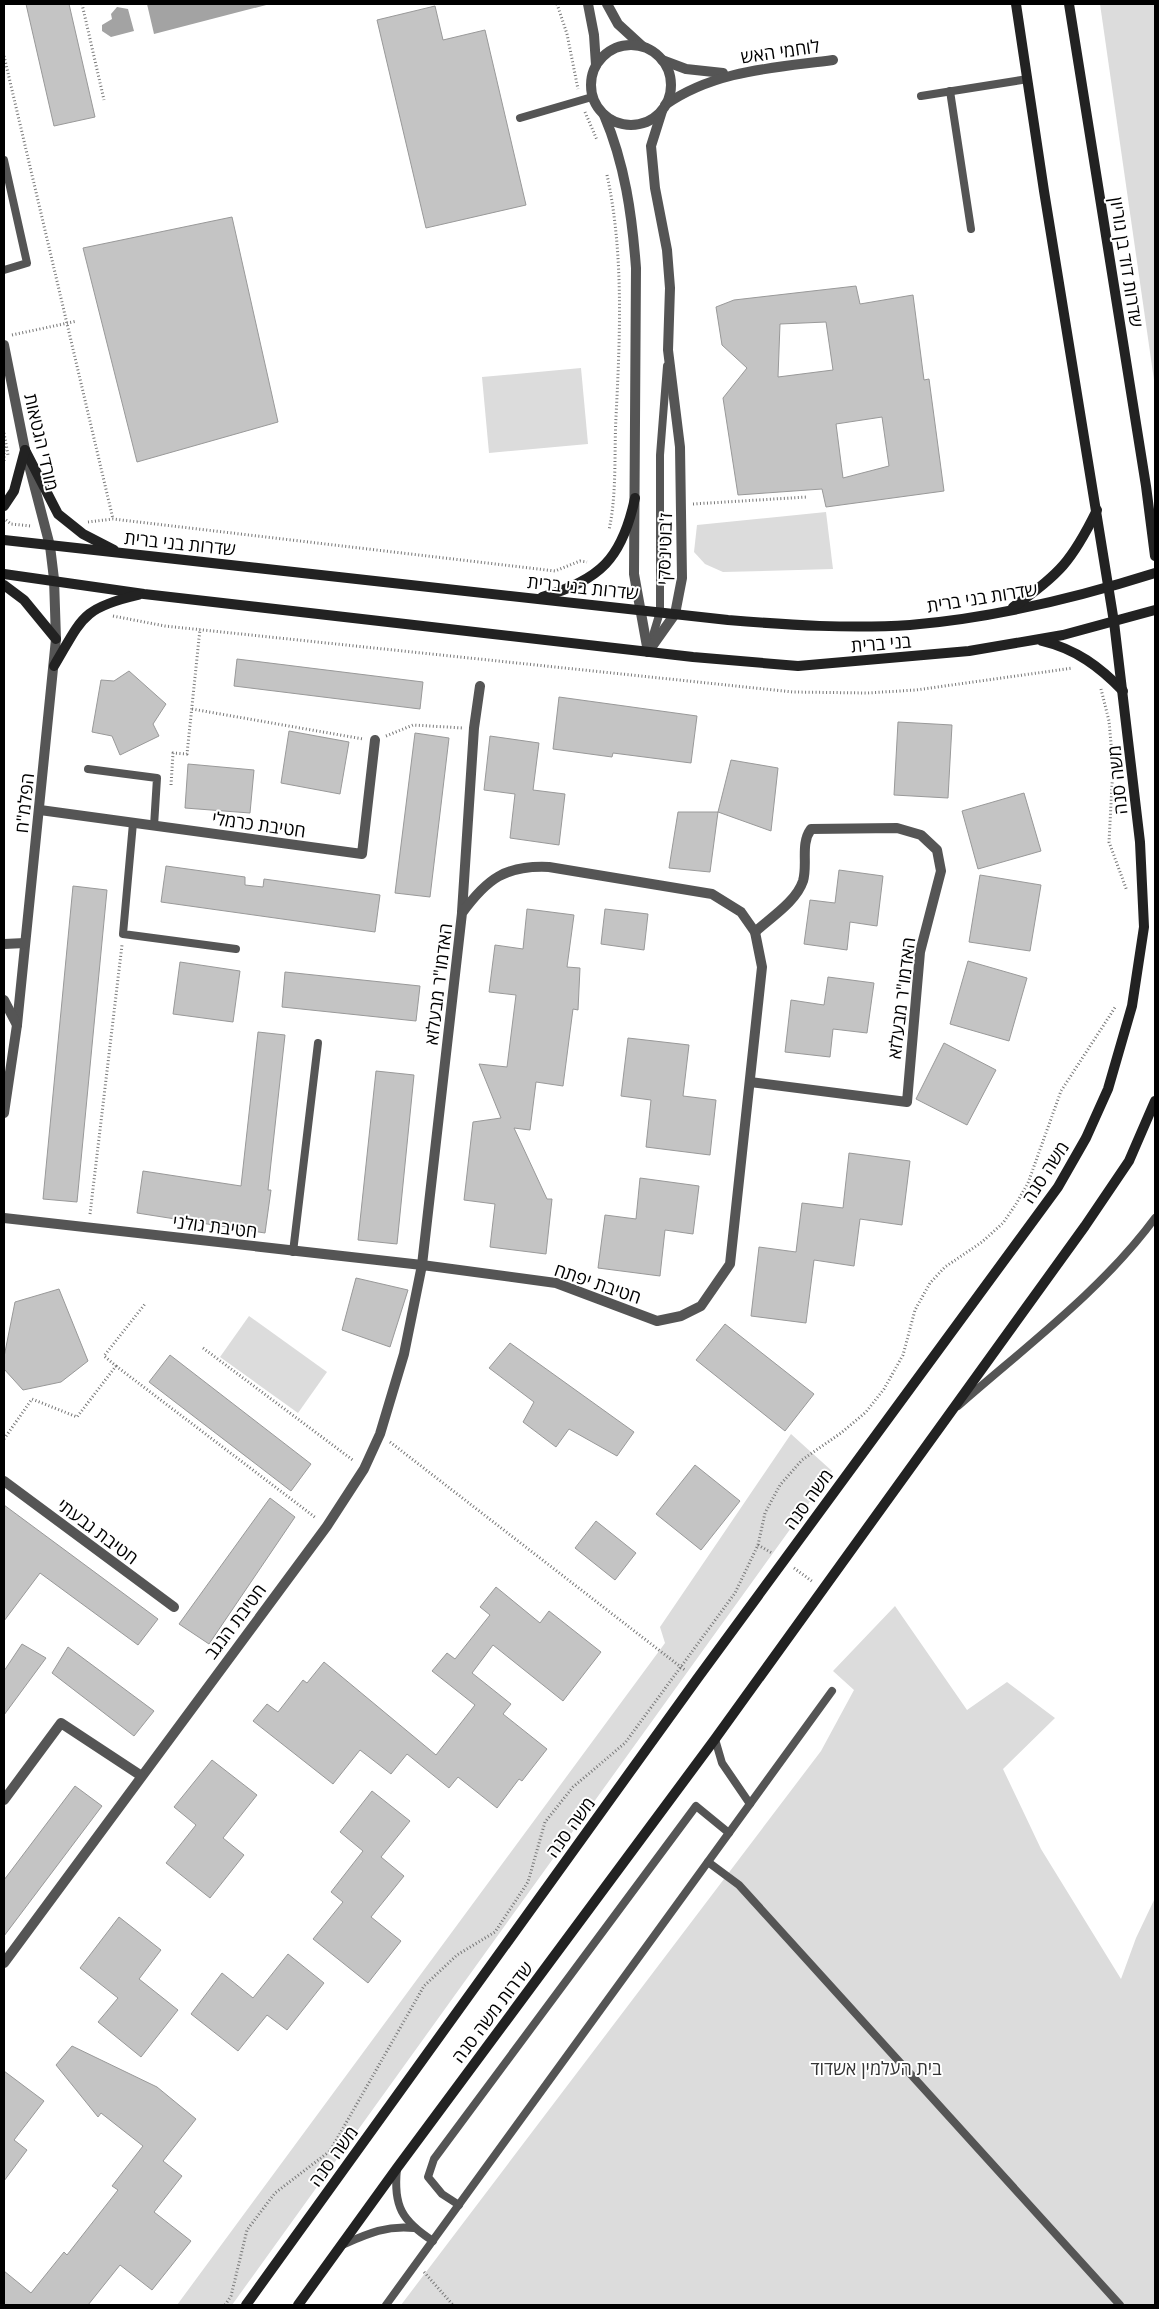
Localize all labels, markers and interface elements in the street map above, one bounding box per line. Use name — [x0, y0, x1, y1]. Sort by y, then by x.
street label: לוחמי האש — [739, 34, 821, 68]
street label: שדרות דוד בן גוריון — [1105, 195, 1149, 329]
street label: מורדי הגטאות — [19, 391, 65, 493]
street label: ז'בוטינסקי — [651, 512, 677, 585]
street label: שדרות בני ברית — [123, 525, 237, 561]
street label: שדרות בני ברית — [526, 569, 640, 605]
street label: שדרות בני ברית — [925, 576, 1039, 618]
street label: בני ברית — [850, 628, 913, 658]
street label: משה סנה — [1101, 744, 1133, 816]
street label: הפלמ"ח — [9, 772, 39, 834]
street label: חטיבת כרמלי — [211, 806, 307, 842]
street label: האדמו"ר מבעלזא — [419, 922, 457, 1046]
street label: האדמו"ר מבעלזא — [882, 936, 920, 1060]
street label: משה סנה — [1016, 1136, 1074, 1208]
street label: חטיבת גולני — [171, 1209, 259, 1243]
street label: חטיבת יפתח — [551, 1257, 645, 1309]
street label: משה סנה — [778, 1464, 838, 1534]
street label: חטיבת גבעתי — [53, 1493, 143, 1569]
street label: חטיבת הנגב — [199, 1579, 271, 1663]
street label: משה סנה — [540, 1792, 600, 1862]
street label: שדרות משה סנה — [446, 1956, 538, 2068]
park label: בית העלמין אשדוד — [810, 2056, 942, 2080]
street label: משה סנה — [303, 2121, 363, 2191]

